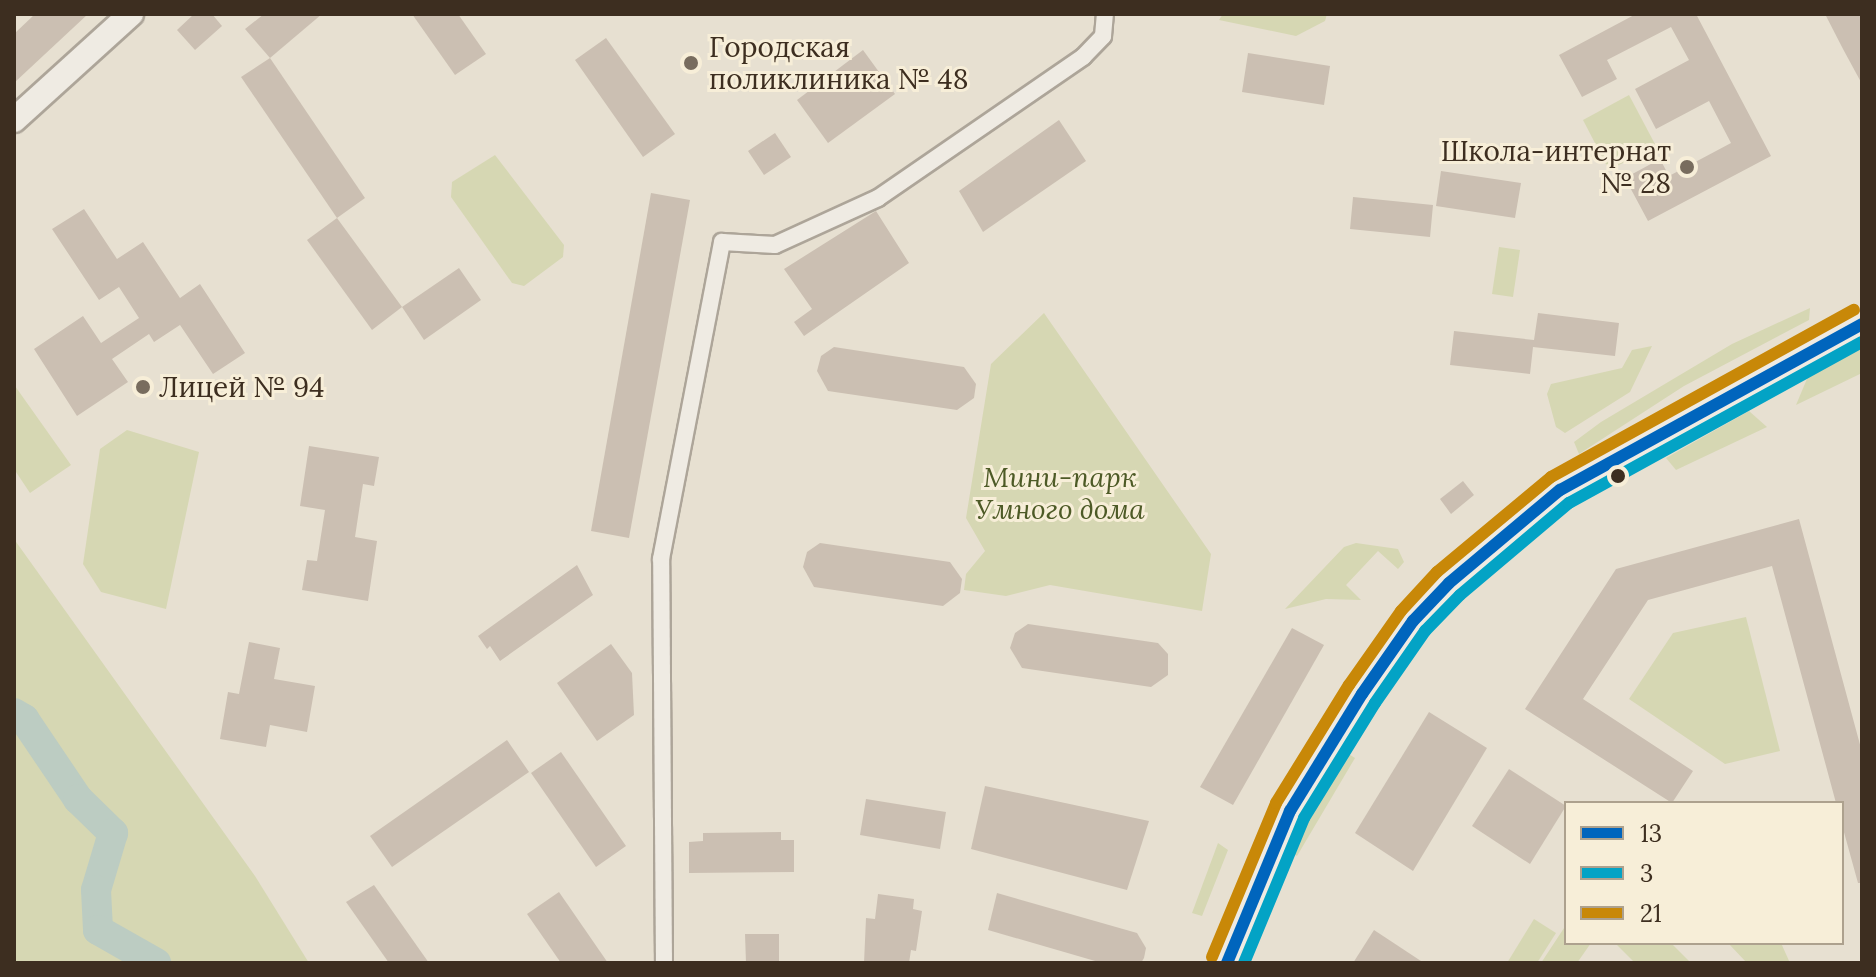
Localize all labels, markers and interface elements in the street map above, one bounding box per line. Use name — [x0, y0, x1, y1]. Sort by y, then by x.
place label: Городская поликлиника № 48 — [709, 30, 968, 96]
marker: Городская поликлиника № 48 — [680, 52, 702, 74]
place label: Школа-интернат № 28 — [1441, 134, 1671, 200]
marker: Школа-интернат № 28 — [1678, 158, 1696, 176]
place label: Лицей № 94 — [159, 370, 324, 404]
marker: Лицей № 94 — [134, 378, 152, 396]
park label: Мини-парк Умного дома — [975, 460, 1145, 526]
unlabelled marker — [1610, 468, 1626, 484]
legend — [1564, 801, 1844, 945]
text: 13 — [1640, 818, 1662, 849]
text: 3 — [1640, 858, 1653, 889]
text: 21 — [1640, 898, 1662, 929]

